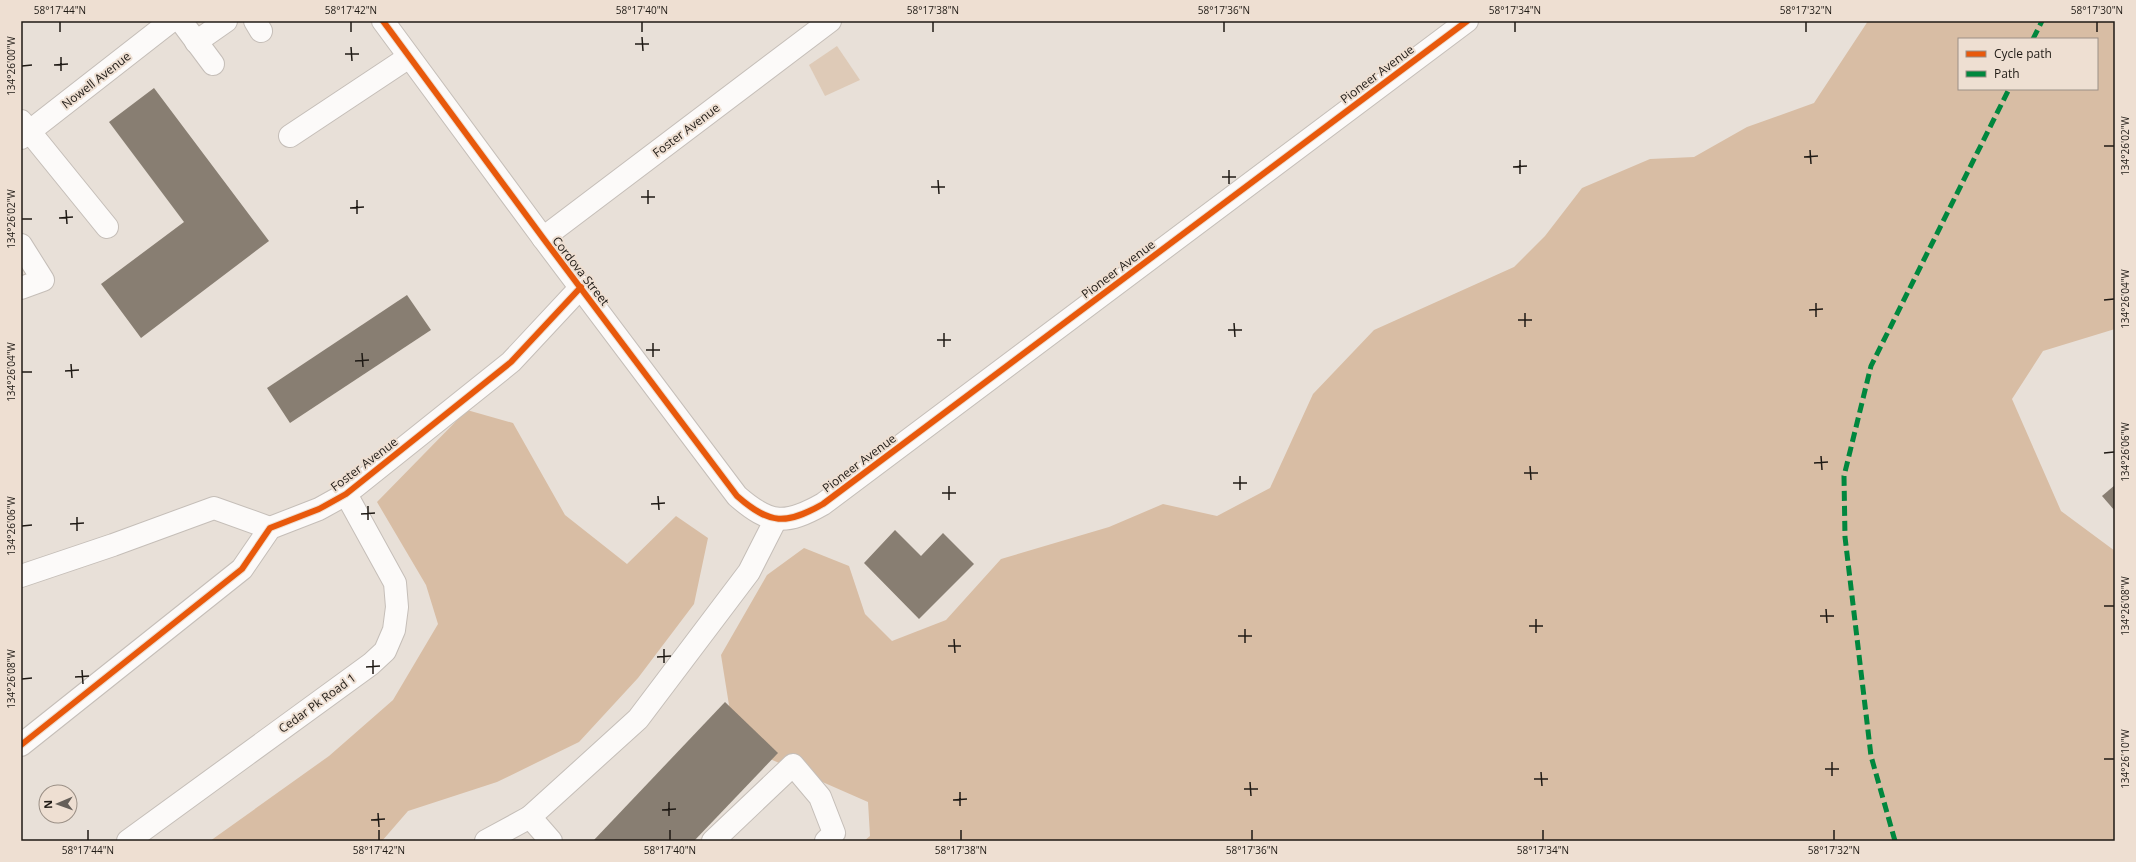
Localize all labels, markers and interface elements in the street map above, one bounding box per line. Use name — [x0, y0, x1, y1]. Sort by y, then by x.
text: 58°17'44"N — [34, 3, 86, 17]
text: 58°17'42"N — [325, 3, 377, 17]
text: 58°17'40"N — [616, 3, 668, 17]
text: 58°17'38"N — [907, 3, 959, 17]
text: 58°17'36"N — [1198, 3, 1250, 17]
text: 58°17'34"N — [1489, 3, 1541, 17]
text: 58°17'32"N — [1780, 3, 1832, 17]
text: 58°17'30"N — [2071, 3, 2123, 17]
text: 134°26'00"W — [4, 35, 18, 96]
legend — [1958, 38, 2098, 90]
street label: Pioneer Avenue — [1337, 41, 1418, 107]
text: Cycle path — [1994, 45, 2052, 62]
street label: Nowell Avenue — [58, 48, 134, 112]
text: Path — [1994, 65, 2020, 82]
street label: Foster Avenue — [649, 99, 723, 161]
text: 134°26'02"W — [2118, 115, 2132, 176]
text: 134°26'02"W — [4, 188, 18, 249]
street label: Cordova Street — [549, 233, 613, 309]
street label: Pioneer Avenue — [1078, 236, 1159, 302]
text: 134°26'04"W — [2118, 268, 2132, 329]
text: 134°26'04"W — [4, 341, 18, 402]
text: 134°26'06"W — [2118, 421, 2132, 482]
street label: Pioneer Avenue — [819, 430, 900, 496]
street label: Foster Avenue — [327, 433, 401, 495]
text: 134°26'06"W — [4, 495, 18, 556]
text: 134°26'08"W — [2118, 575, 2132, 636]
text: 134°26'08"W — [4, 648, 18, 709]
street label: Cedar Pk Road 1 — [275, 669, 359, 737]
text: 134°26'10"W — [2118, 728, 2132, 789]
north arrow — [38, 784, 78, 824]
text: N — [40, 800, 55, 809]
text: 58°17'44"N — [62, 843, 114, 857]
text: 58°17'42"N — [353, 843, 405, 857]
text: 58°17'40"N — [644, 843, 696, 857]
text: 58°17'38"N — [935, 843, 987, 857]
text: 58°17'36"N — [1226, 843, 1278, 857]
text: 58°17'34"N — [1517, 843, 1569, 857]
text: 58°17'32"N — [1808, 843, 1860, 857]

